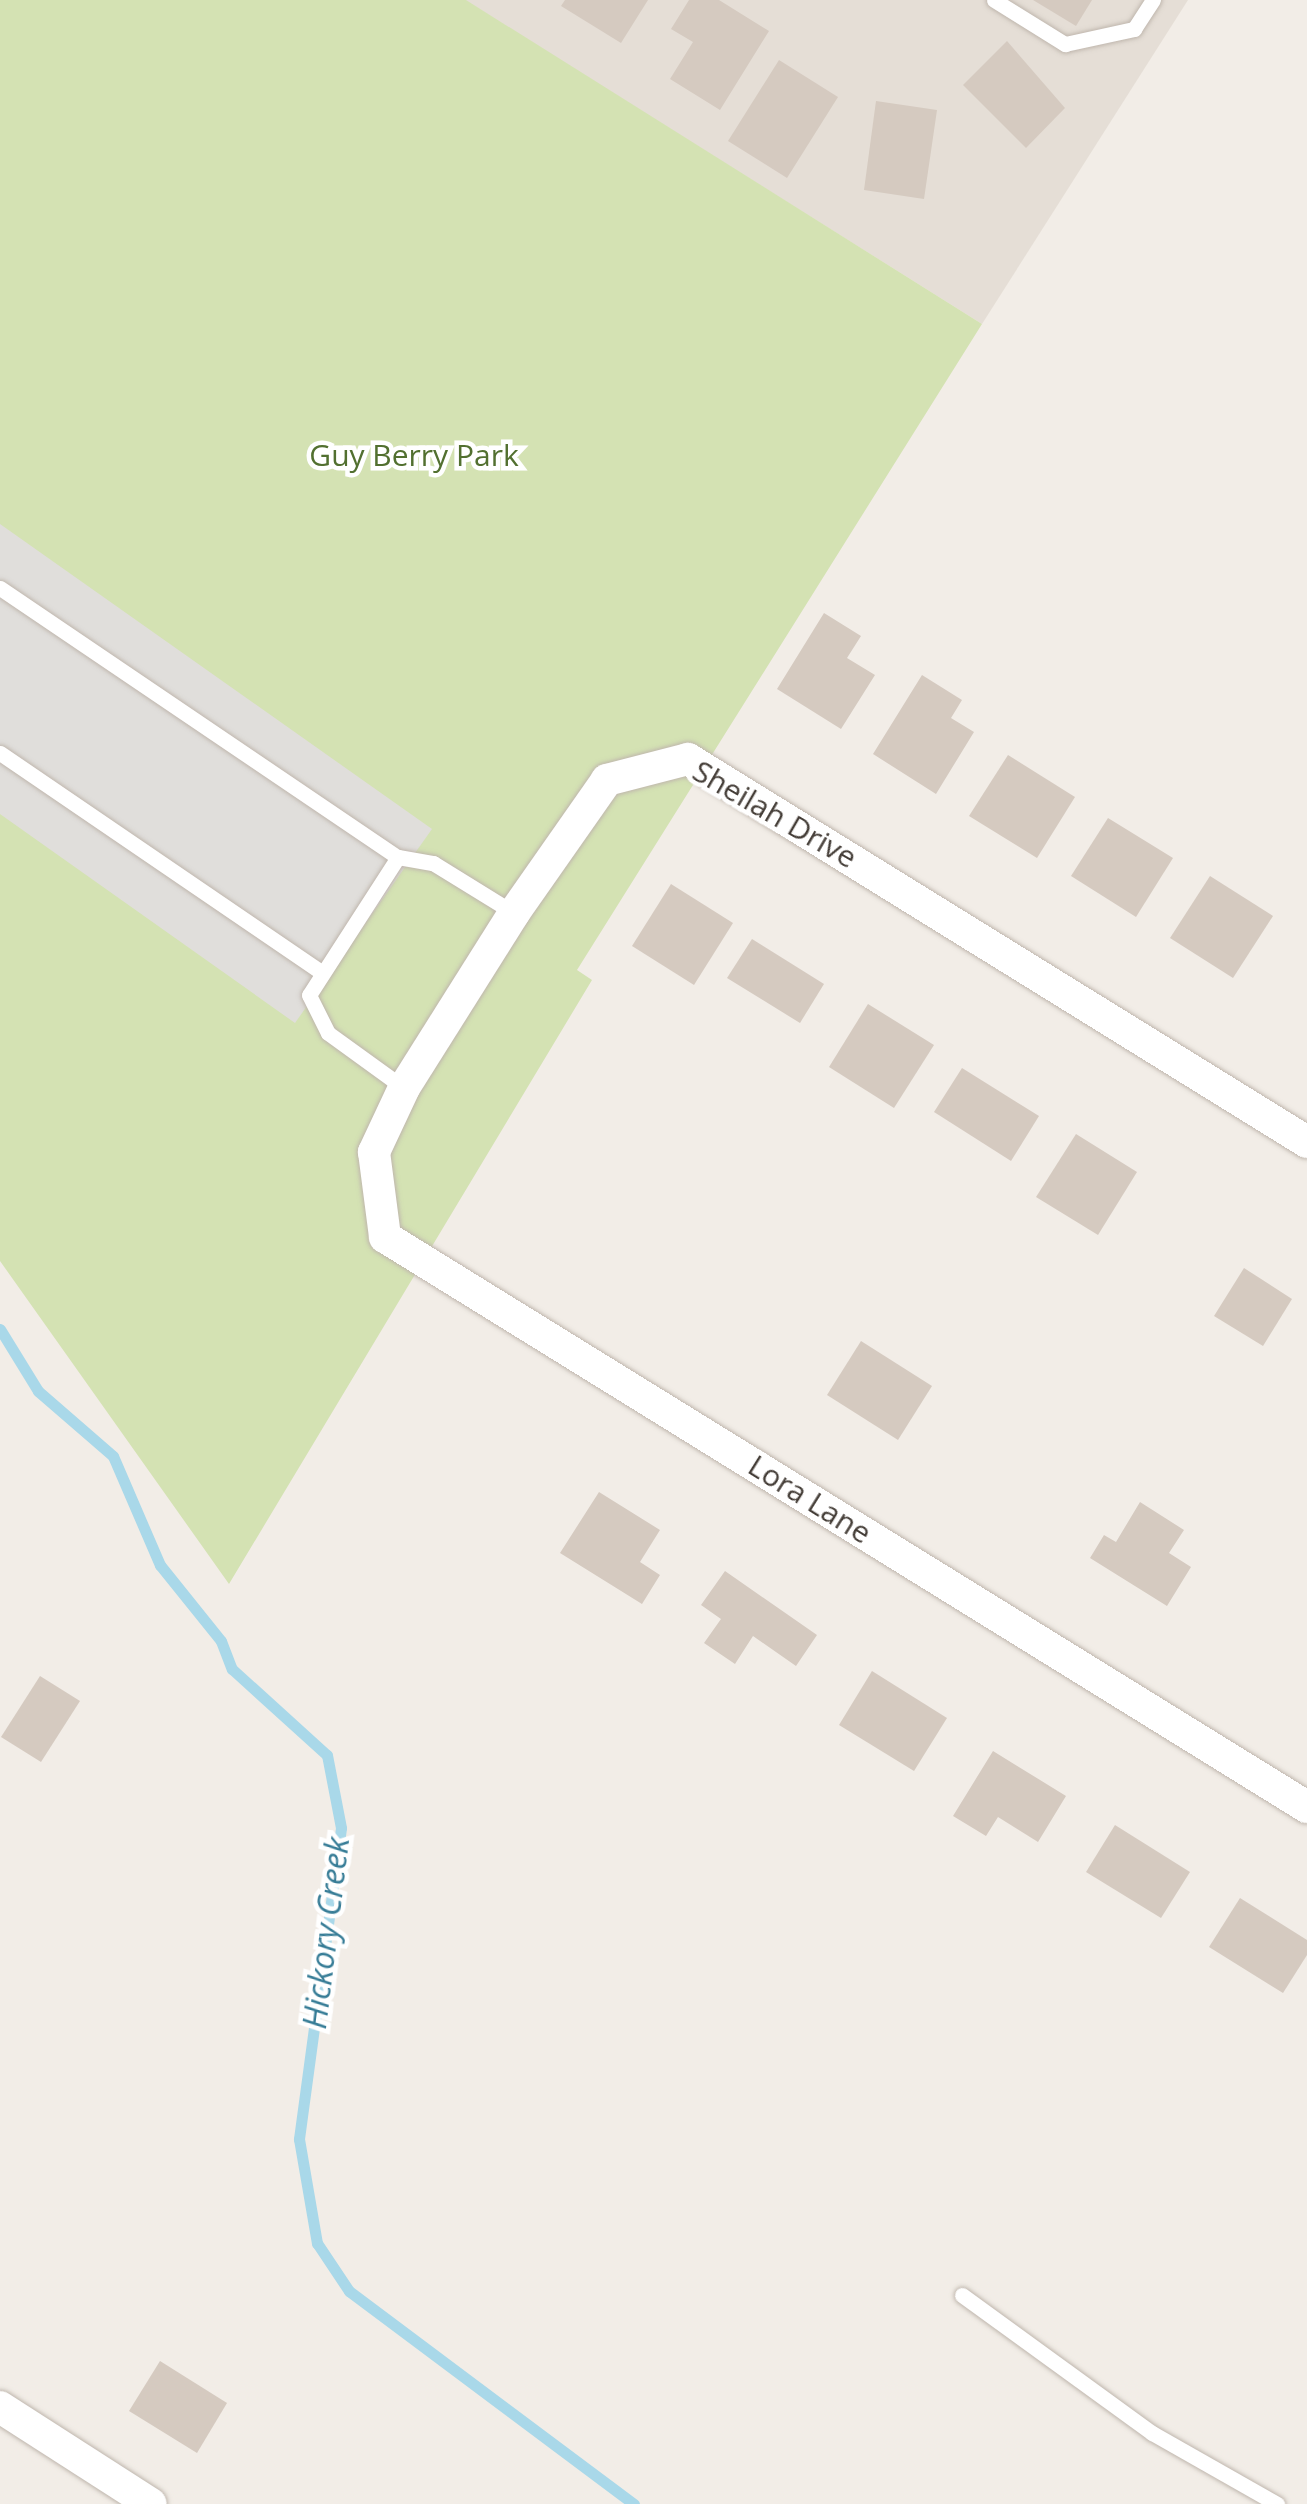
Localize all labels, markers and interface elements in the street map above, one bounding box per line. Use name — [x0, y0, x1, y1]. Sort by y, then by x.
park label: Guy Berry Park — [309, 437, 519, 473]
street label: Sheilah Drive — [687, 753, 863, 875]
street label: Lora Lane — [742, 1447, 878, 1551]
water label: Hickory Creek — [295, 1835, 357, 2031]

